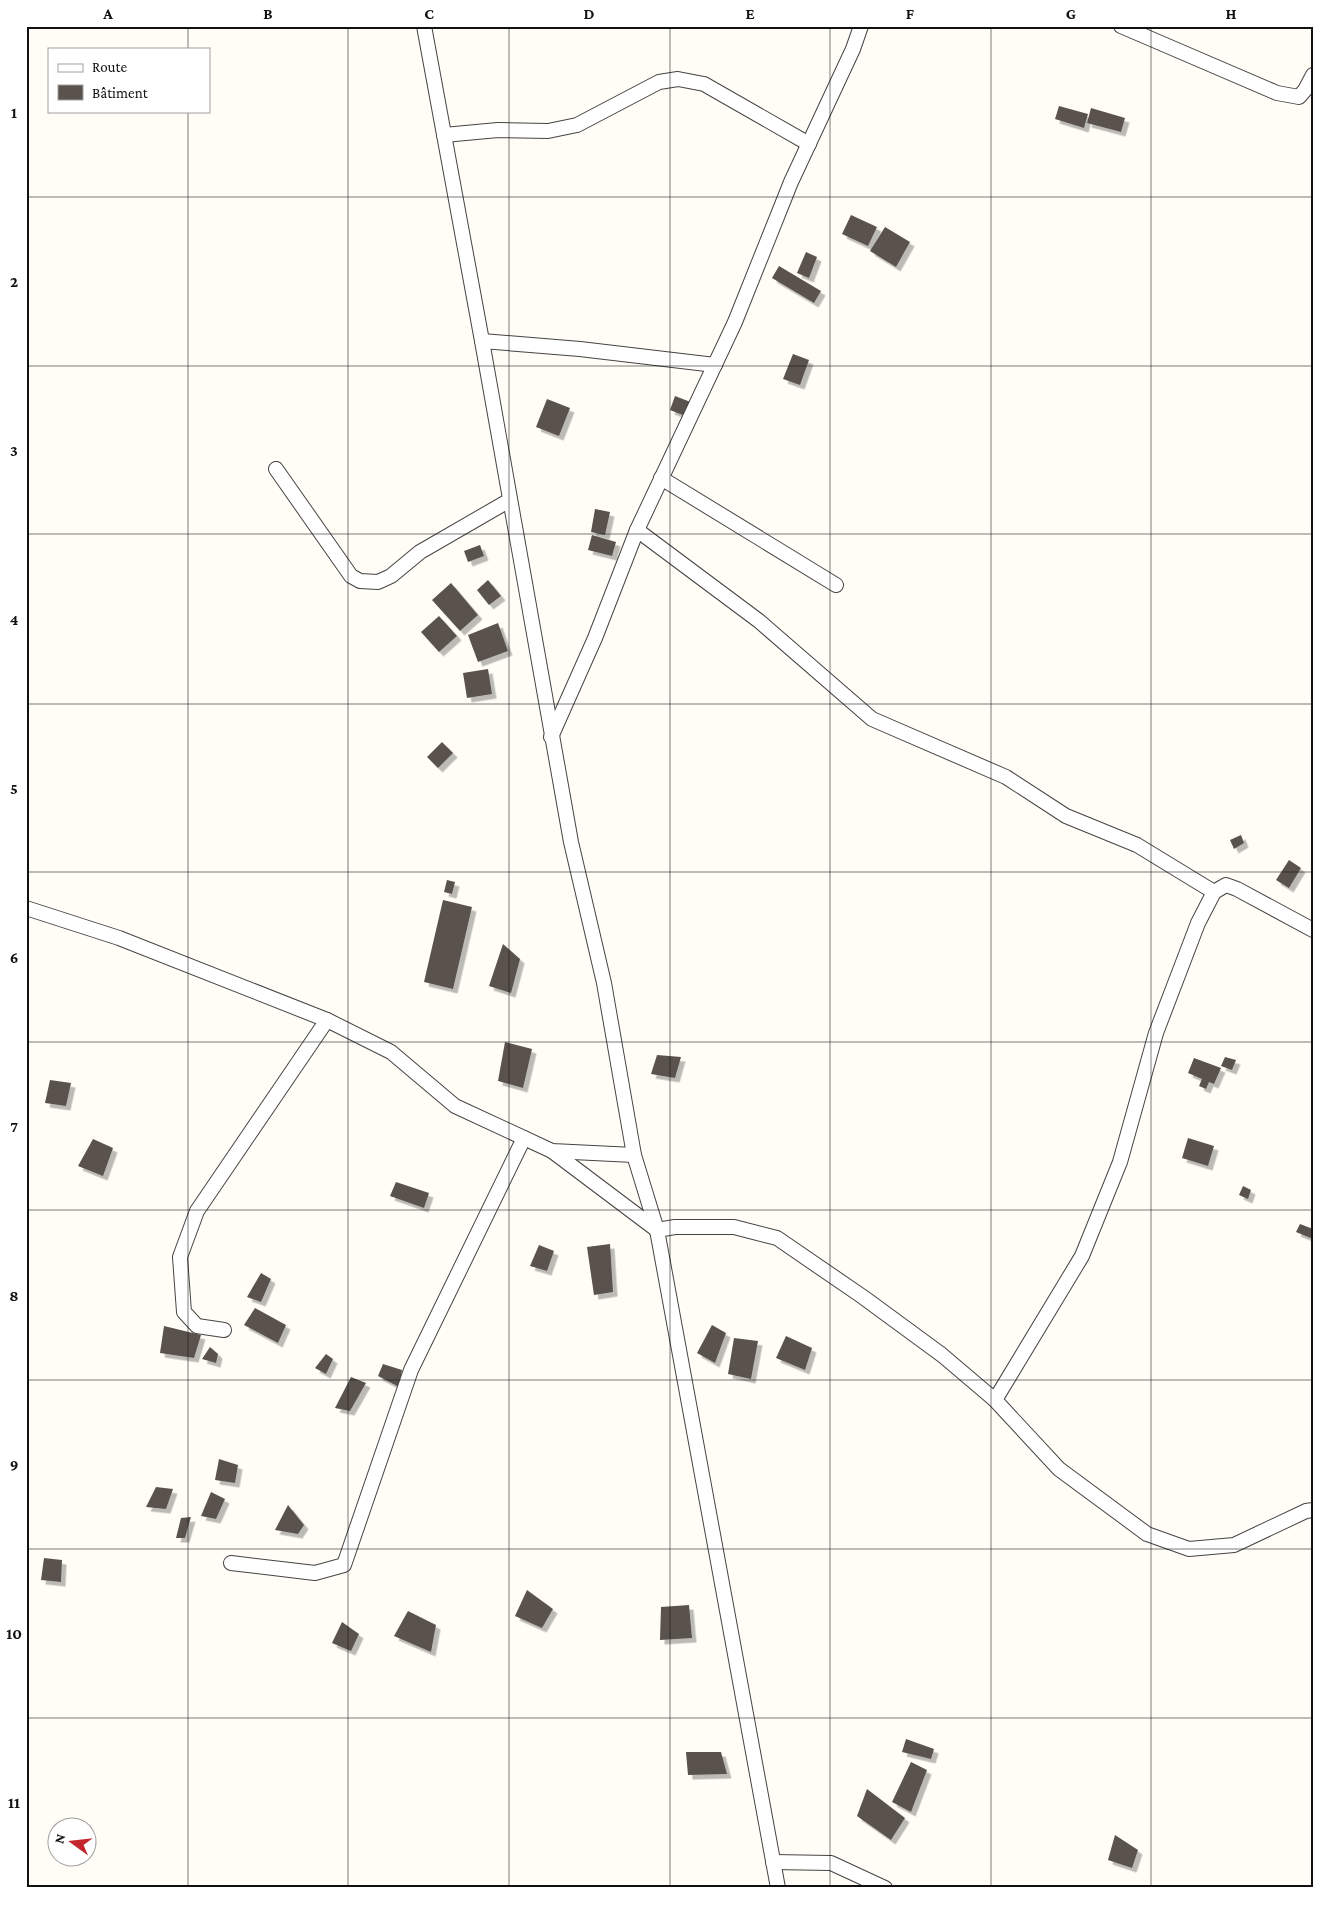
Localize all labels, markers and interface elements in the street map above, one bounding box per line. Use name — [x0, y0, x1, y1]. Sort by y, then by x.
text: A — [102, 5, 113, 22]
text: B — [263, 5, 273, 22]
text: C — [424, 5, 434, 22]
text: D — [583, 5, 595, 22]
text: E — [745, 5, 755, 22]
text: F — [906, 5, 915, 22]
text: G — [1066, 5, 1076, 22]
text: H — [1226, 5, 1237, 22]
legend — [48, 48, 210, 112]
text: Route — [92, 59, 127, 75]
text: Bâtiment — [92, 85, 149, 101]
text: 1 — [11, 104, 17, 121]
text: 2 — [10, 273, 18, 290]
text: 3 — [10, 442, 18, 459]
text: 4 — [10, 611, 19, 628]
text: 5 — [10, 780, 18, 797]
text: 6 — [10, 949, 18, 966]
text: 7 — [10, 1118, 18, 1135]
text: 8 — [9, 1287, 19, 1304]
text: 9 — [10, 1456, 18, 1473]
text: 10 — [6, 1625, 22, 1642]
text: 11 — [8, 1794, 20, 1811]
north arrow — [48, 1816, 98, 1866]
text: N — [50, 1832, 69, 1845]

